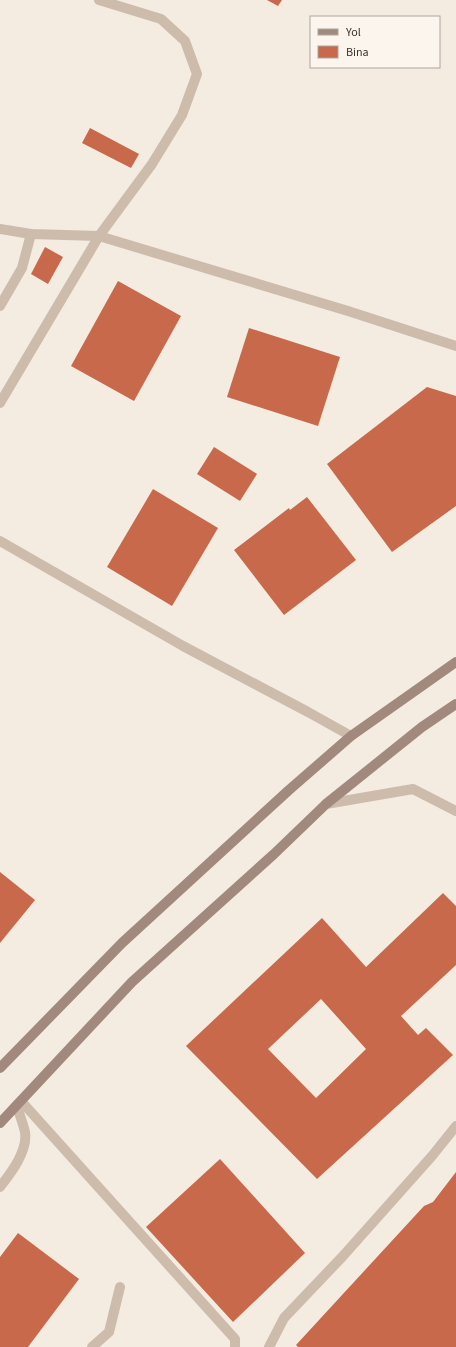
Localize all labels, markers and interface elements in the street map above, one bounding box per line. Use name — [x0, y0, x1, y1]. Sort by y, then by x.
legend — [310, 16, 440, 68]
text: Yol — [345, 24, 361, 41]
text: Bina — [346, 44, 369, 61]

